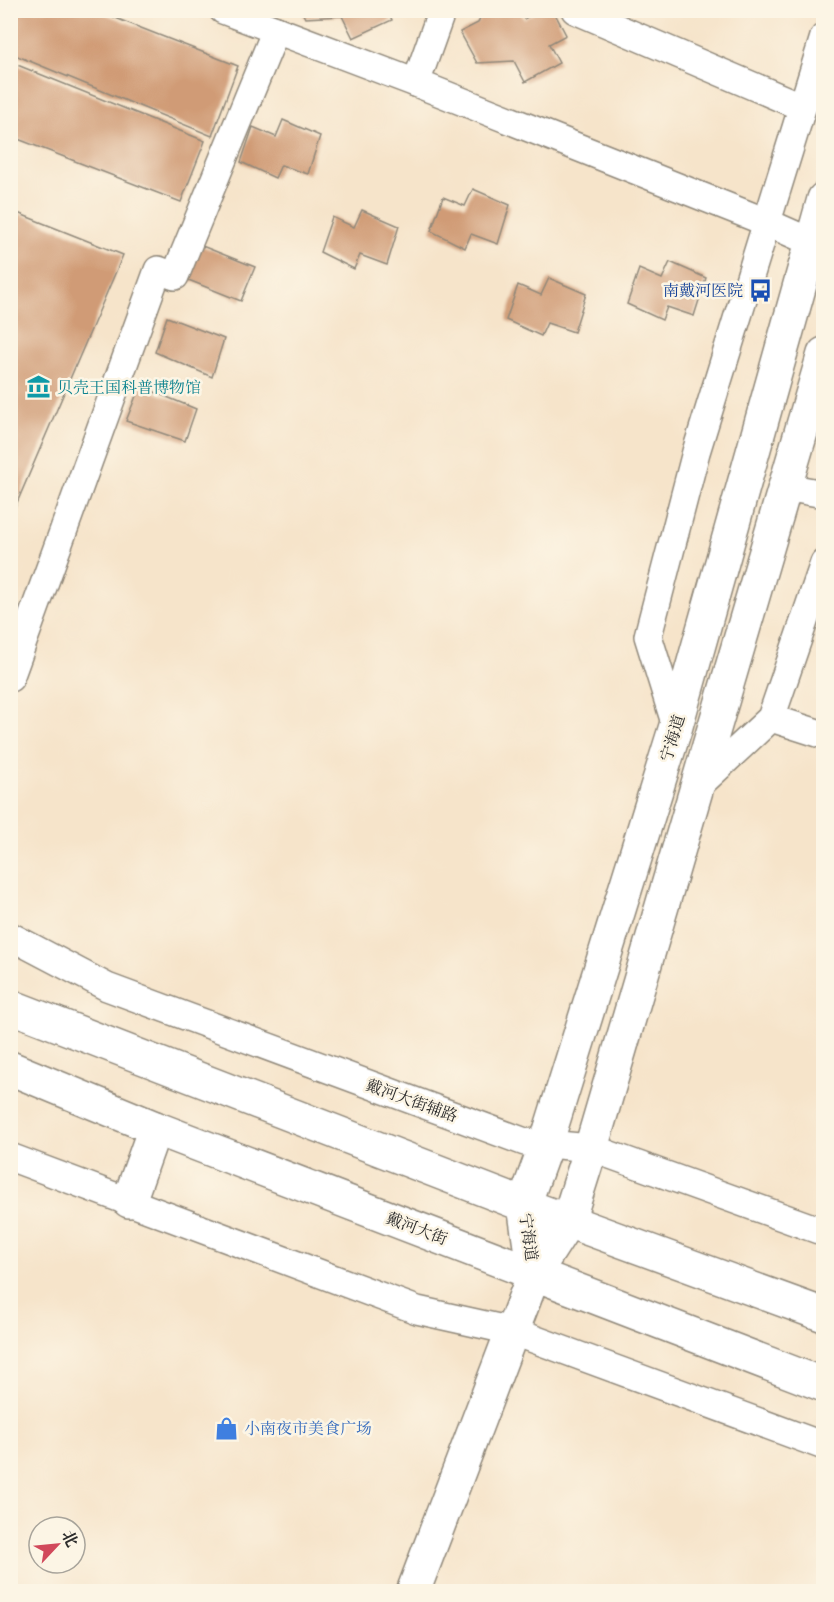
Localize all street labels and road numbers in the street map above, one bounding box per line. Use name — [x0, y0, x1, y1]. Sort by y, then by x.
street label: 宁海道 — [656, 712, 689, 764]
street label: 戴河大街辅路 — [363, 1075, 460, 1126]
street label: 戴河大街 — [384, 1208, 450, 1249]
street label: 宁海道 — [516, 1212, 541, 1262]

